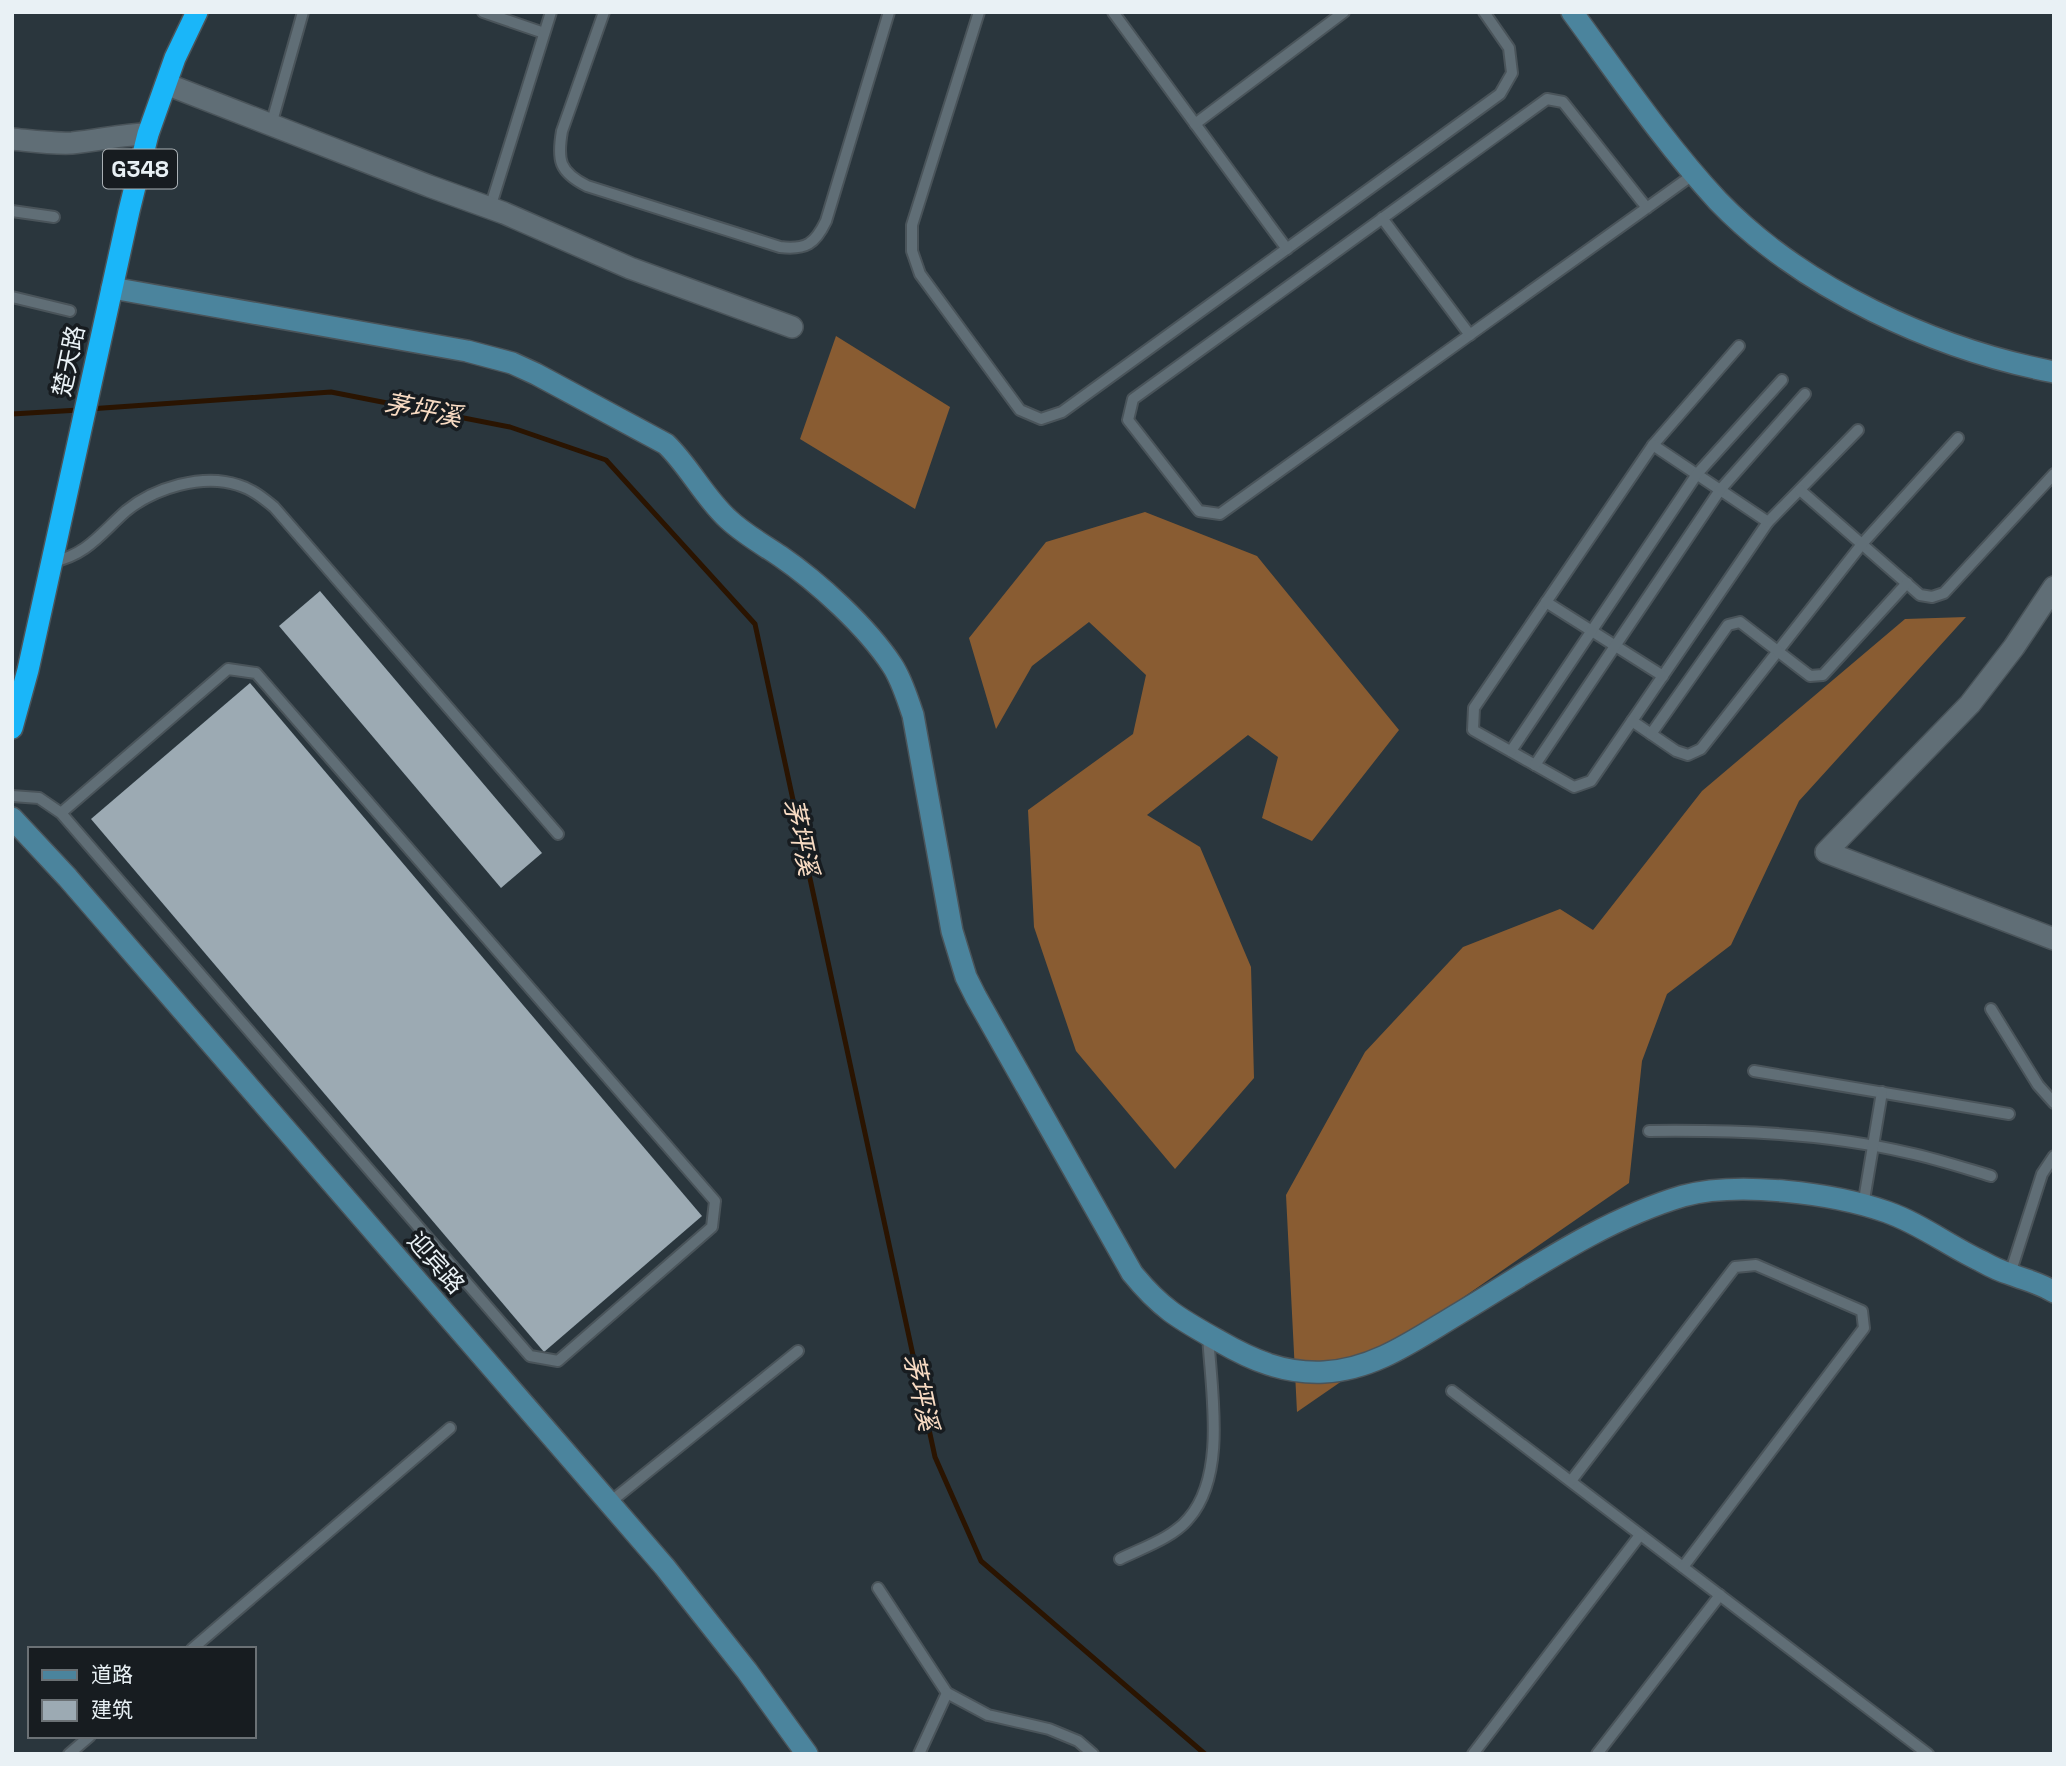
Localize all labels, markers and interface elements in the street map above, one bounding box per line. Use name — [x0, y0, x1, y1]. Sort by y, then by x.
road number: G348 — [103, 150, 177, 188]
street label: 楚天路 — [46, 322, 91, 399]
water label: 茅坪溪 — [381, 386, 467, 435]
water label: 茅坪溪 — [776, 795, 826, 882]
street label: 迎宾路 — [401, 1225, 472, 1300]
water label: 茅坪溪 — [896, 1350, 946, 1437]
legend — [28, 1647, 256, 1738]
text: 道路 — [91, 1661, 133, 1688]
text: 建筑 — [91, 1696, 133, 1723]

